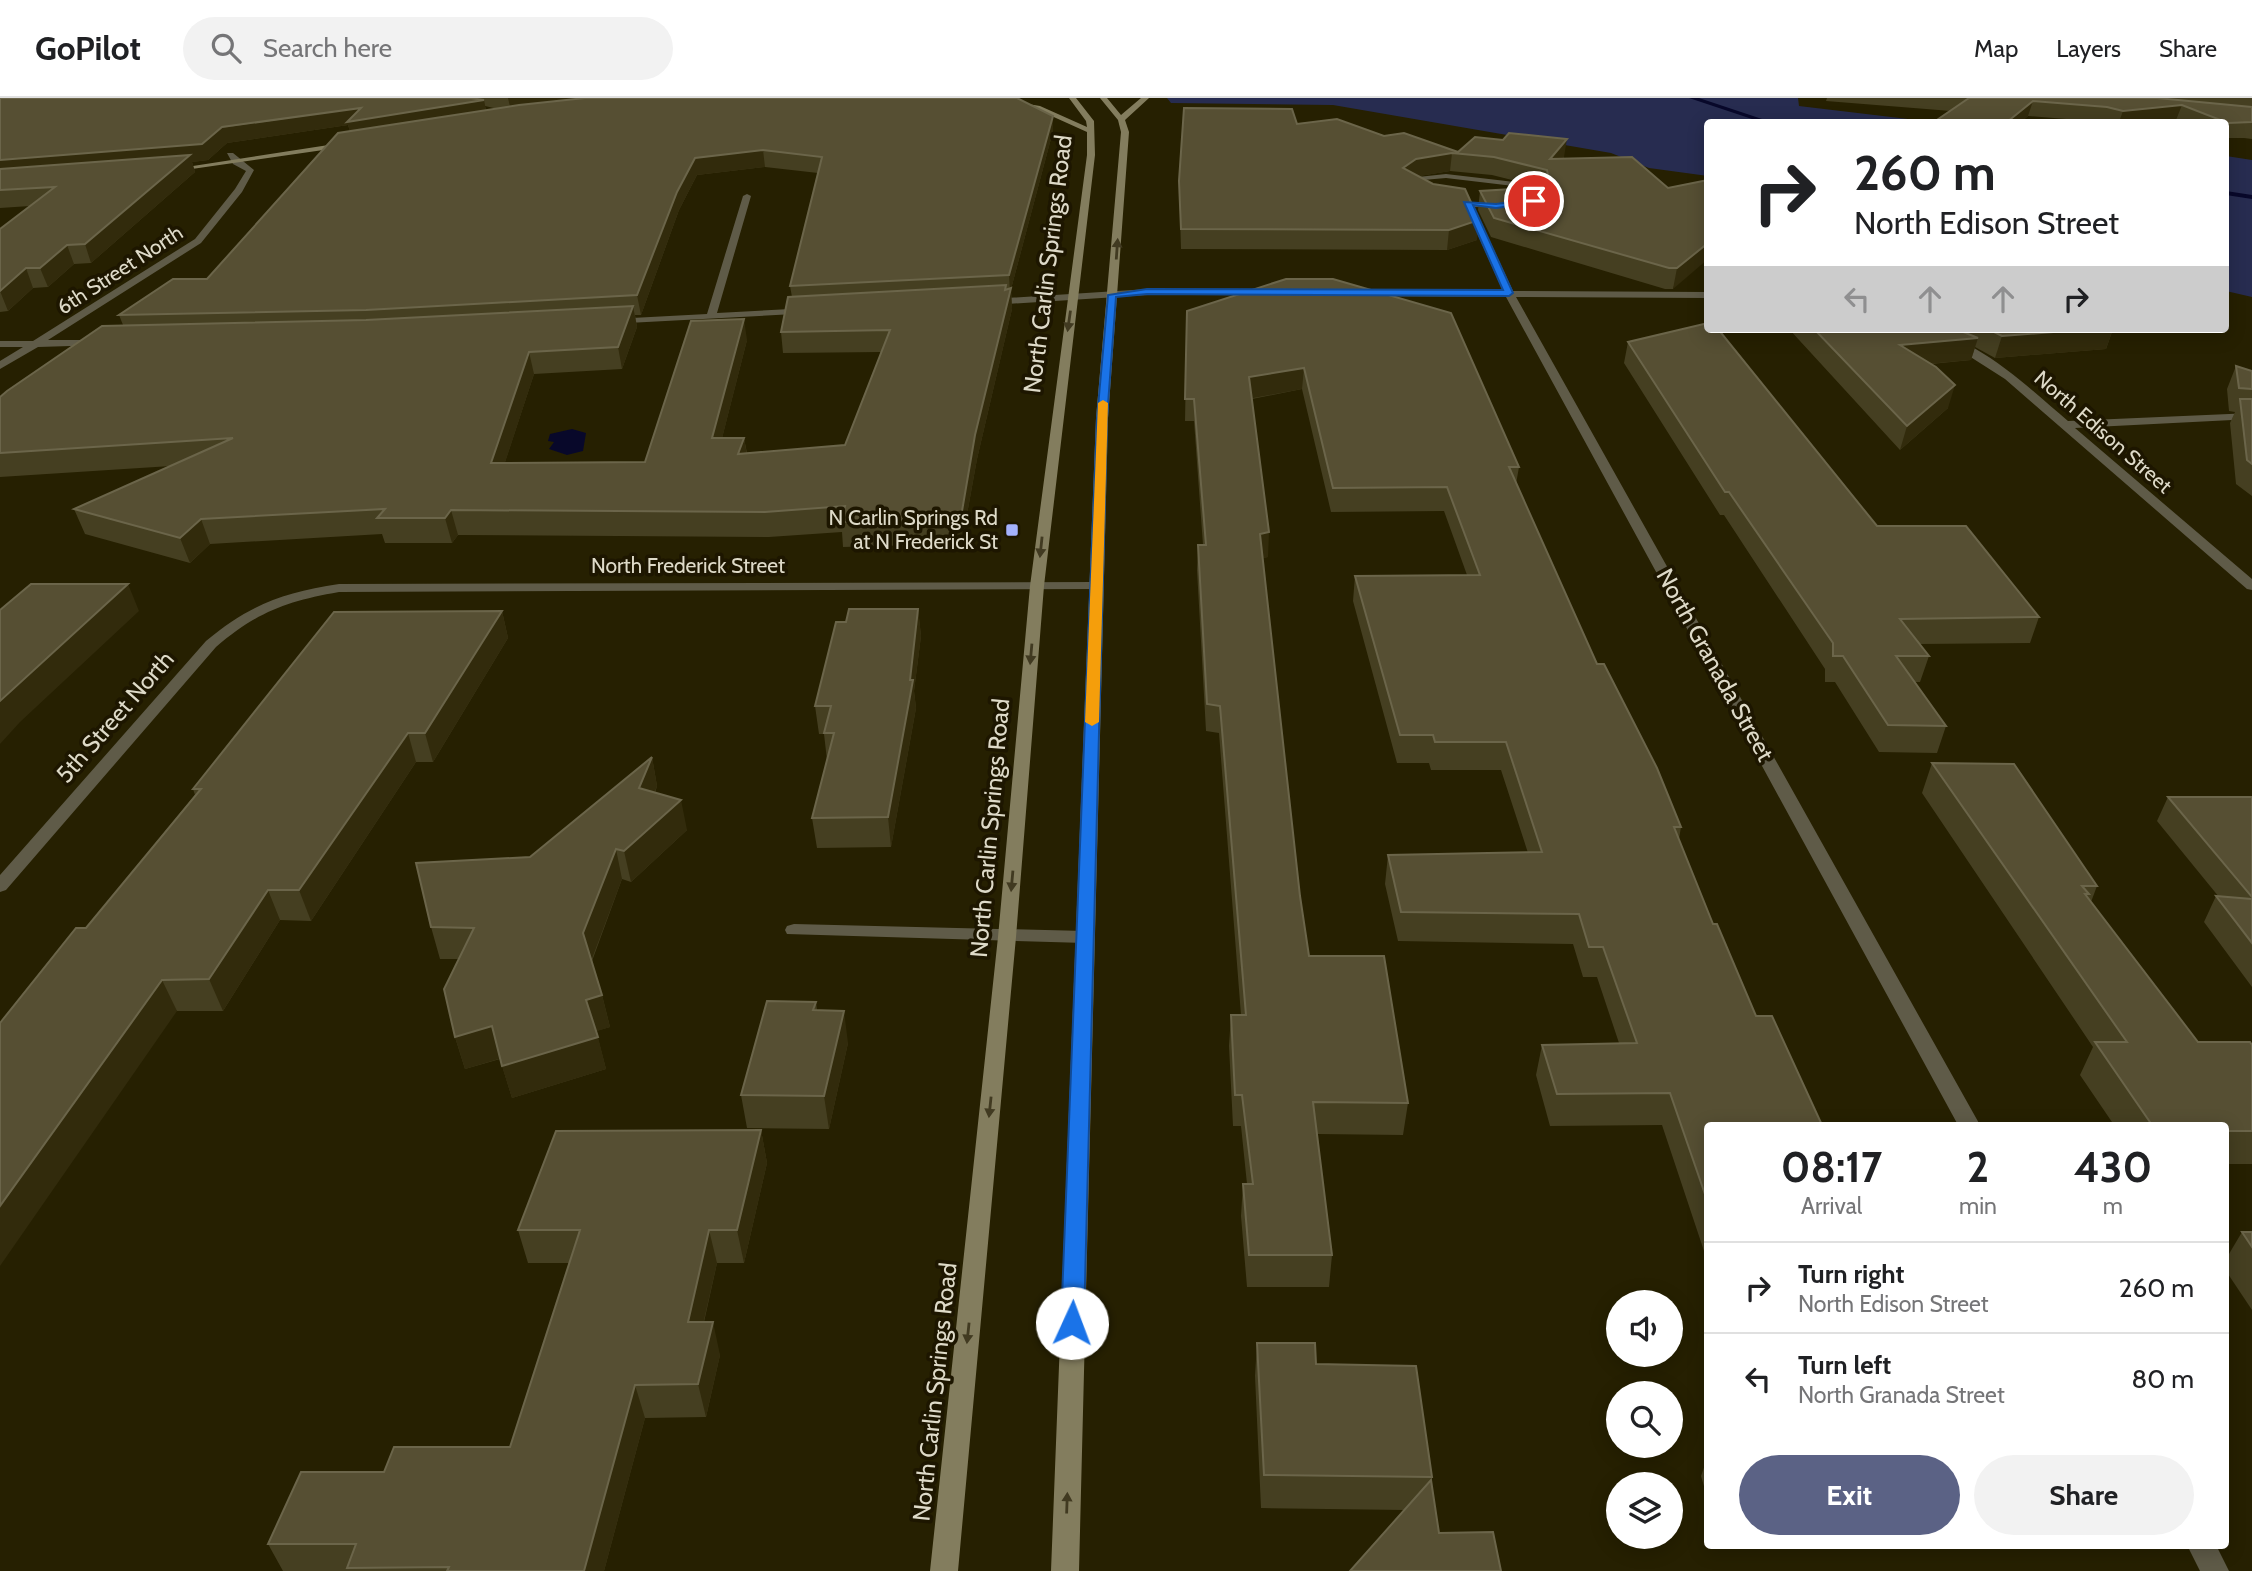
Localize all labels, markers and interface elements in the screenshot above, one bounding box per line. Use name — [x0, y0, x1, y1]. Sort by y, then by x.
search box — [183, 17, 673, 80]
text: GoPilot — [35, 28, 141, 68]
icon: search — [207, 29, 245, 67]
text: Search here — [263, 32, 392, 64]
text: Map — [1974, 34, 2018, 63]
text: Layers — [2056, 34, 2121, 63]
text: Share — [2159, 34, 2217, 63]
street label: North Carlin Springs Road — [1017, 133, 1078, 395]
text: 260 m — [1854, 143, 1996, 202]
icon: right — [1739, 147, 1830, 238]
pin — [1504, 171, 1564, 231]
icon: arrive — [1515, 182, 1553, 220]
text: North Edison Street — [1854, 203, 2119, 242]
street label: 6th Street North — [52, 220, 187, 320]
one-way arrow — [1112, 238, 1123, 260]
icon: left — [1838, 280, 1876, 318]
icon: ahead — [1911, 280, 1949, 318]
icon: ahead — [1984, 280, 2022, 318]
icon: right — [2057, 280, 2095, 318]
one-way arrow — [1063, 310, 1074, 332]
street label: North Edison Street — [2029, 365, 2177, 498]
place label: N Carlin Springs Rd at N Frederick St — [829, 505, 998, 554]
marker: N Carlin Springs Rd at N Frederick St — [1004, 522, 1020, 538]
one-way arrow — [1036, 536, 1047, 558]
street label: North Frederick Street — [591, 553, 785, 578]
street label: North Granada Street — [1650, 563, 1780, 766]
one-way arrow — [1025, 643, 1036, 665]
street label: 5th Street North — [50, 645, 180, 788]
street label: North Carlin Springs Road — [964, 697, 1015, 959]
one-way arrow — [1006, 870, 1017, 892]
one-way arrow — [984, 1096, 995, 1118]
text: 08:17 — [1781, 1141, 1882, 1193]
text: 2 — [1967, 1141, 1989, 1193]
text: 430 — [2074, 1141, 2152, 1193]
text: Arrival — [1801, 1192, 1862, 1220]
text: min — [1959, 1192, 1997, 1220]
text: m — [2103, 1192, 2123, 1220]
text: Turn right — [1798, 1258, 1904, 1290]
street label: North Carlin Springs Road — [906, 1261, 963, 1523]
icon: right — [1739, 1269, 1777, 1307]
text: 260 m — [2119, 1272, 2194, 1304]
position arrow — [1035, 1286, 1109, 1360]
map controls — [1606, 1290, 1683, 1549]
button: sound — [1606, 1290, 1683, 1367]
text: North Edison Street — [1798, 1290, 1989, 1318]
one-way arrow — [962, 1323, 973, 1345]
text: Turn left — [1798, 1349, 1891, 1381]
icon: left — [1739, 1360, 1777, 1398]
text: 80 m — [2131, 1363, 2194, 1395]
button: search — [1606, 1381, 1683, 1458]
text: North Granada Street — [1798, 1381, 2005, 1409]
button: Exit — [1739, 1455, 1960, 1535]
button: Share — [1974, 1455, 2194, 1535]
button: layers — [1606, 1472, 1683, 1549]
one-way arrow — [1061, 1492, 1072, 1514]

